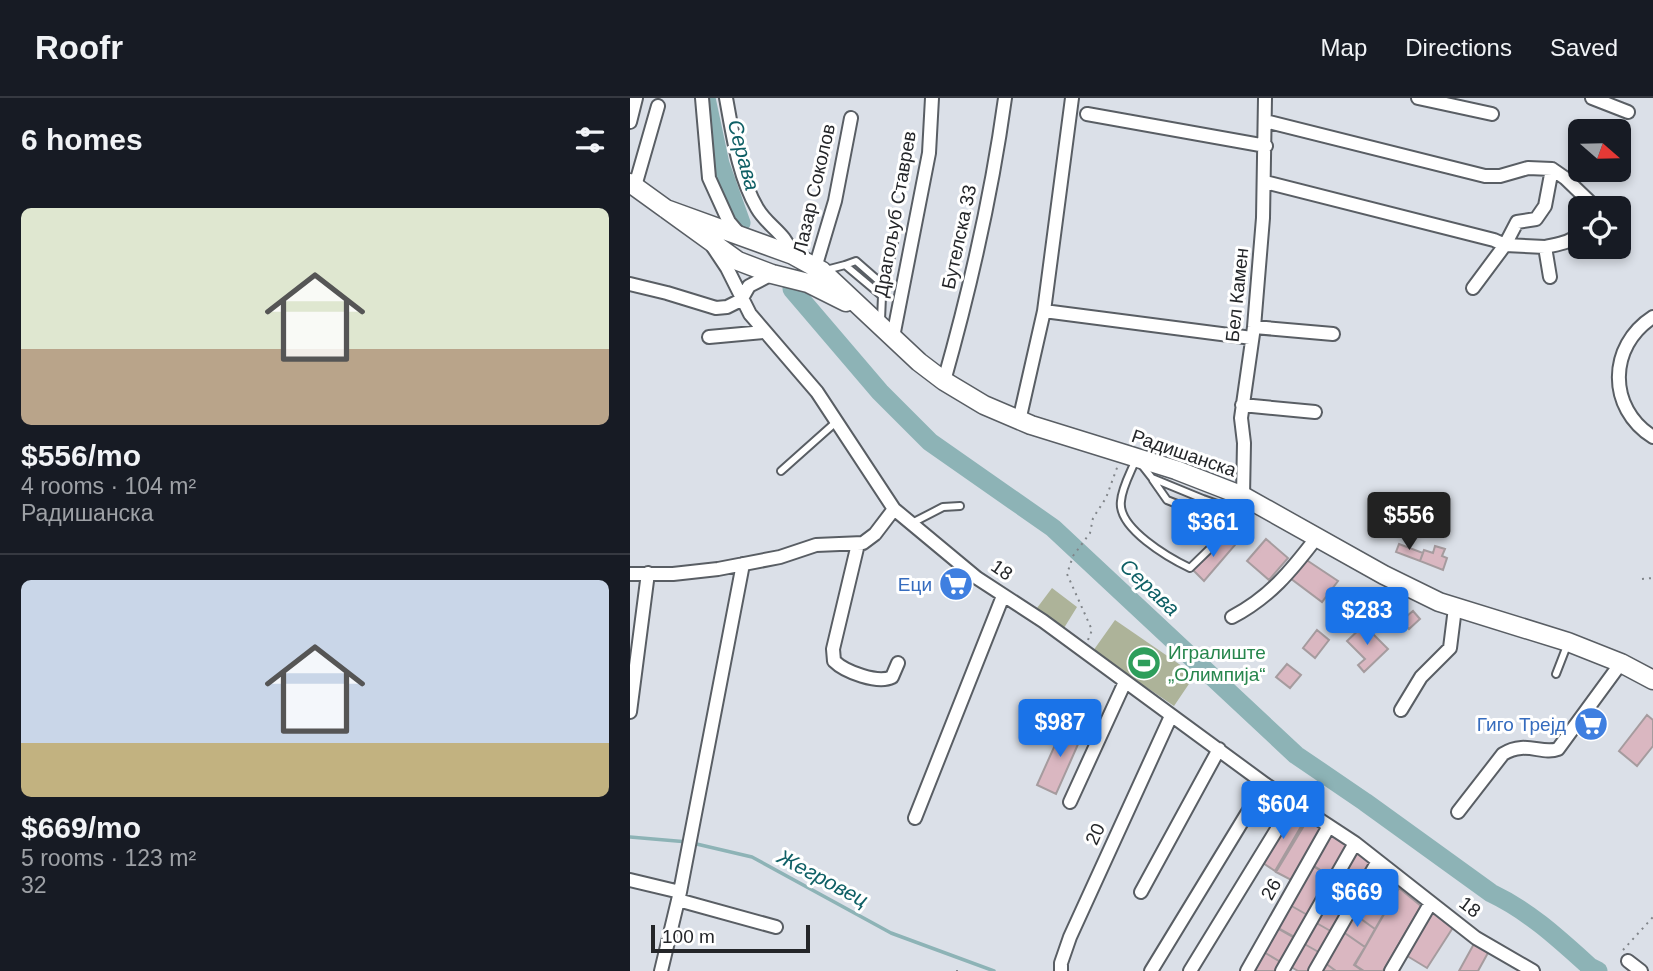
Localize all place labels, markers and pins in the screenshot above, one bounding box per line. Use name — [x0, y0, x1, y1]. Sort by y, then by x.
pin: $556 — [1368, 492, 1450, 552]
pin: $361 — [1172, 500, 1254, 559]
supermarket icon: Еци — [937, 565, 975, 603]
place label: Еци — [898, 574, 932, 595]
pin: $283 — [1326, 588, 1408, 647]
place label: Игралиште „Олимпија“ — [1168, 642, 1266, 685]
sports icon: Игралиште „Олимпија“ — [1125, 644, 1163, 682]
pin: $987 — [1019, 700, 1101, 759]
supermarket icon: Гиго Трејд — [1572, 705, 1610, 743]
place label: Гиго Трејд — [1477, 714, 1566, 735]
pin: $604 — [1242, 782, 1324, 841]
pin: $669 — [1316, 870, 1398, 929]

